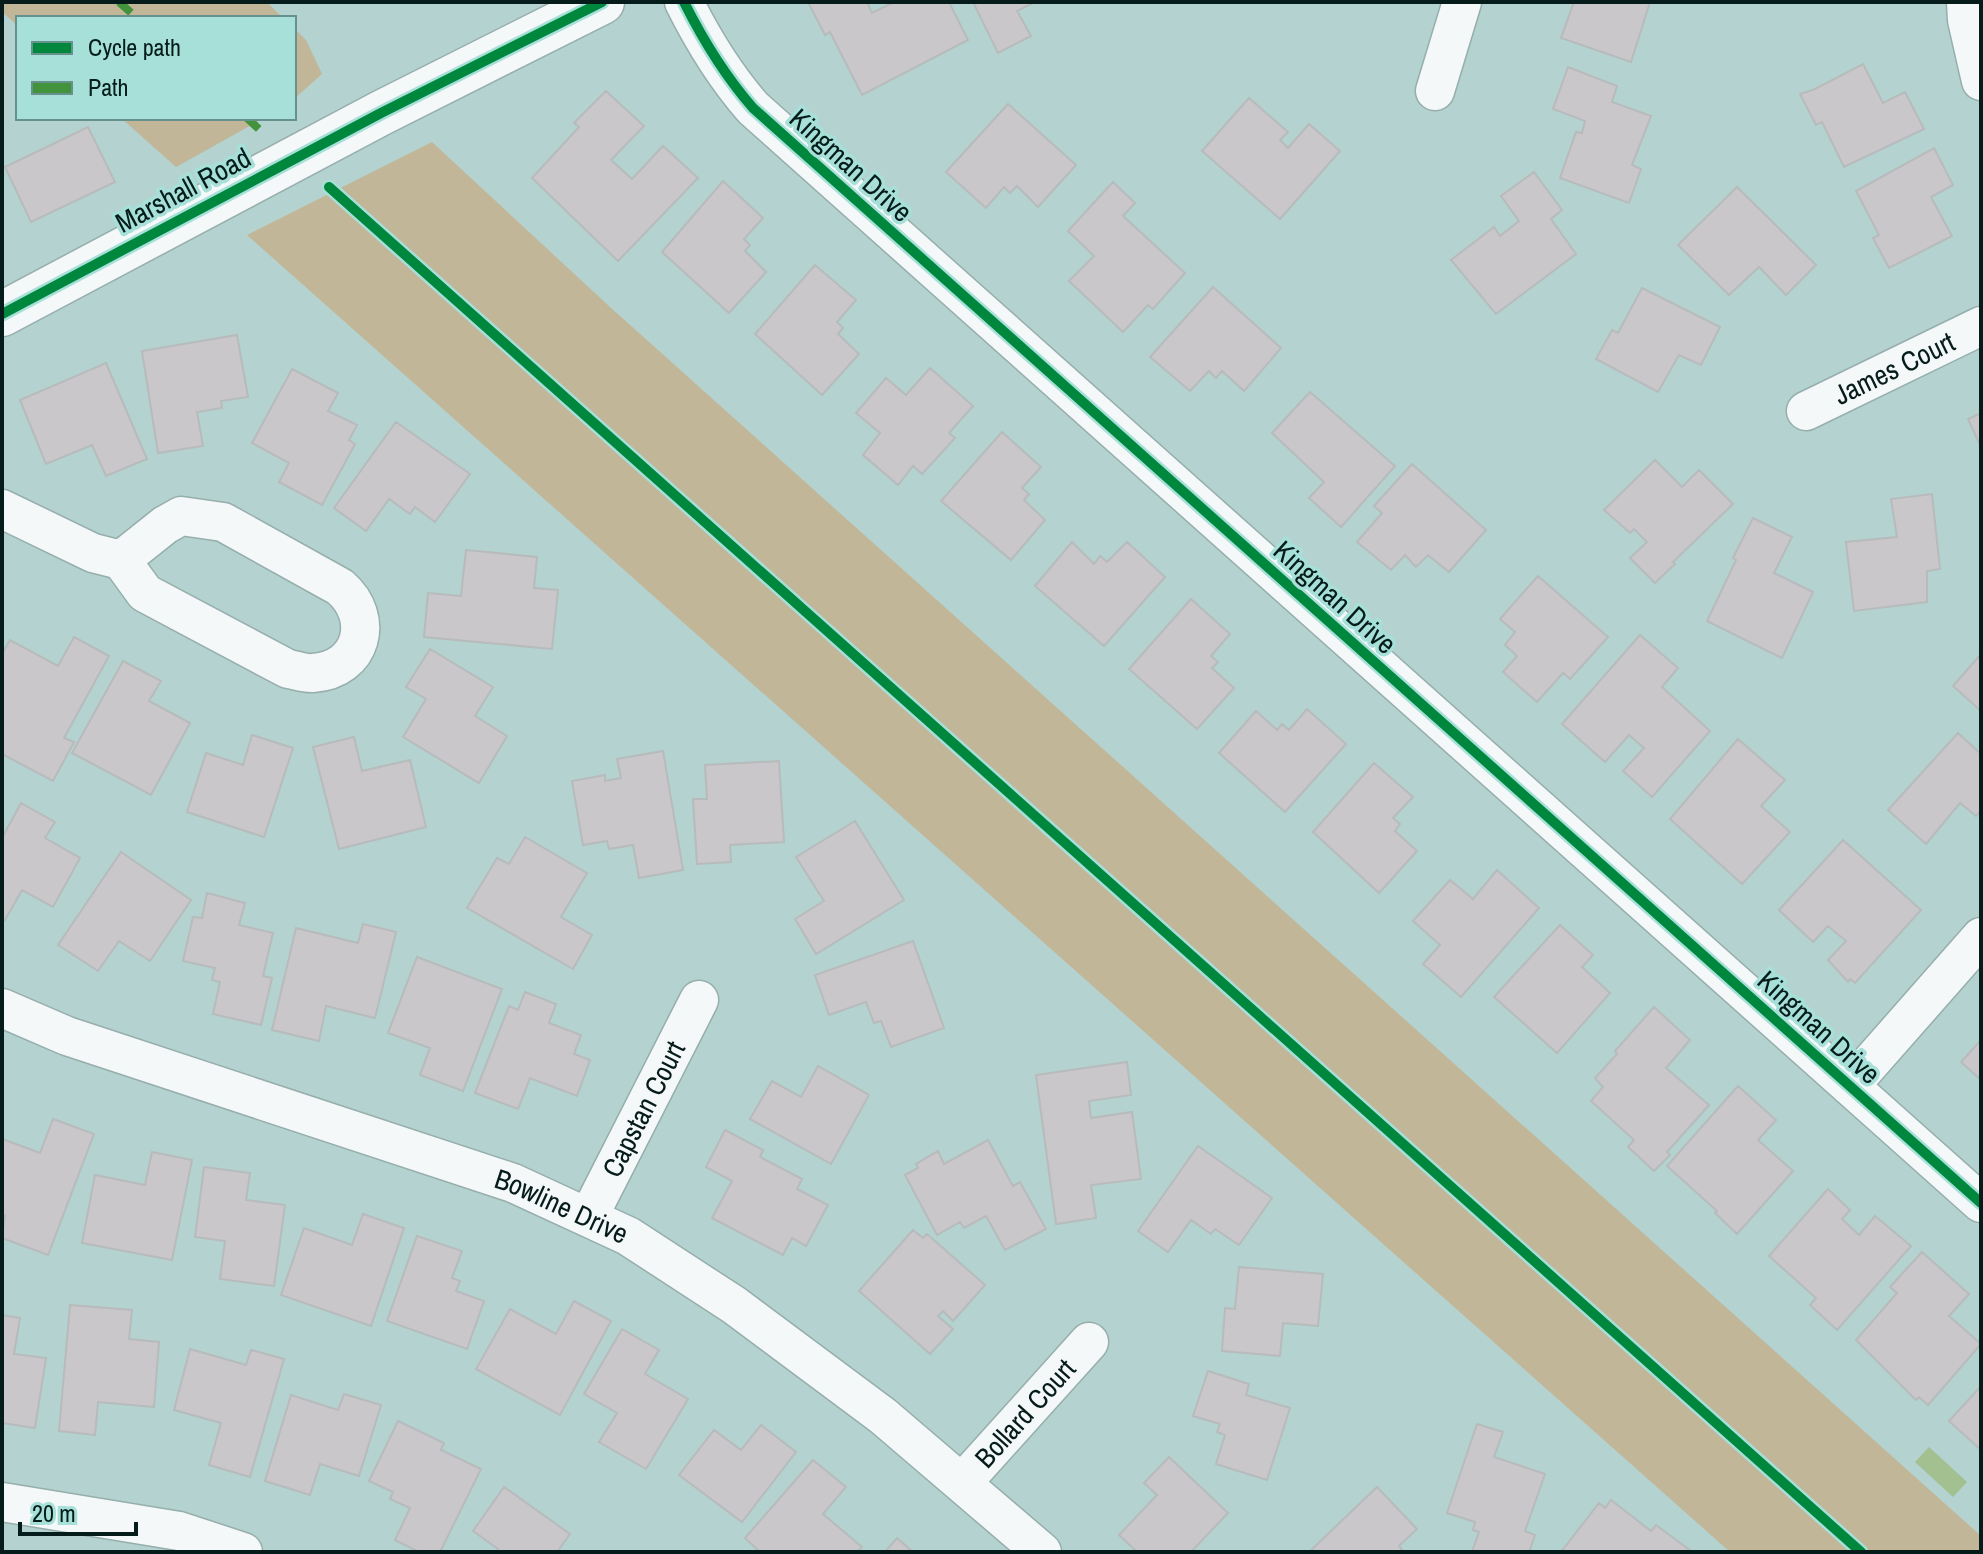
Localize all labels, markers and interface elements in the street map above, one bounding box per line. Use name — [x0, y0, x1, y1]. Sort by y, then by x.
legend — [16, 16, 296, 120]
text: Cycle path — [88, 31, 181, 63]
text: Path — [88, 71, 129, 103]
street label: Kingman Drive — [781, 100, 921, 230]
street label: Marshall Road — [109, 138, 257, 242]
street label: James Court — [1827, 323, 1961, 414]
street label: Kingman Drive — [1265, 532, 1405, 662]
street label: Kingman Drive — [1749, 962, 1889, 1092]
street label: Capstan Court — [593, 1034, 694, 1184]
street label: Bowline Drive — [490, 1159, 635, 1253]
street label: Bollard Court — [966, 1351, 1084, 1476]
scale bar — [20, 1486, 136, 1536]
text: 20 m — [32, 1497, 76, 1529]

